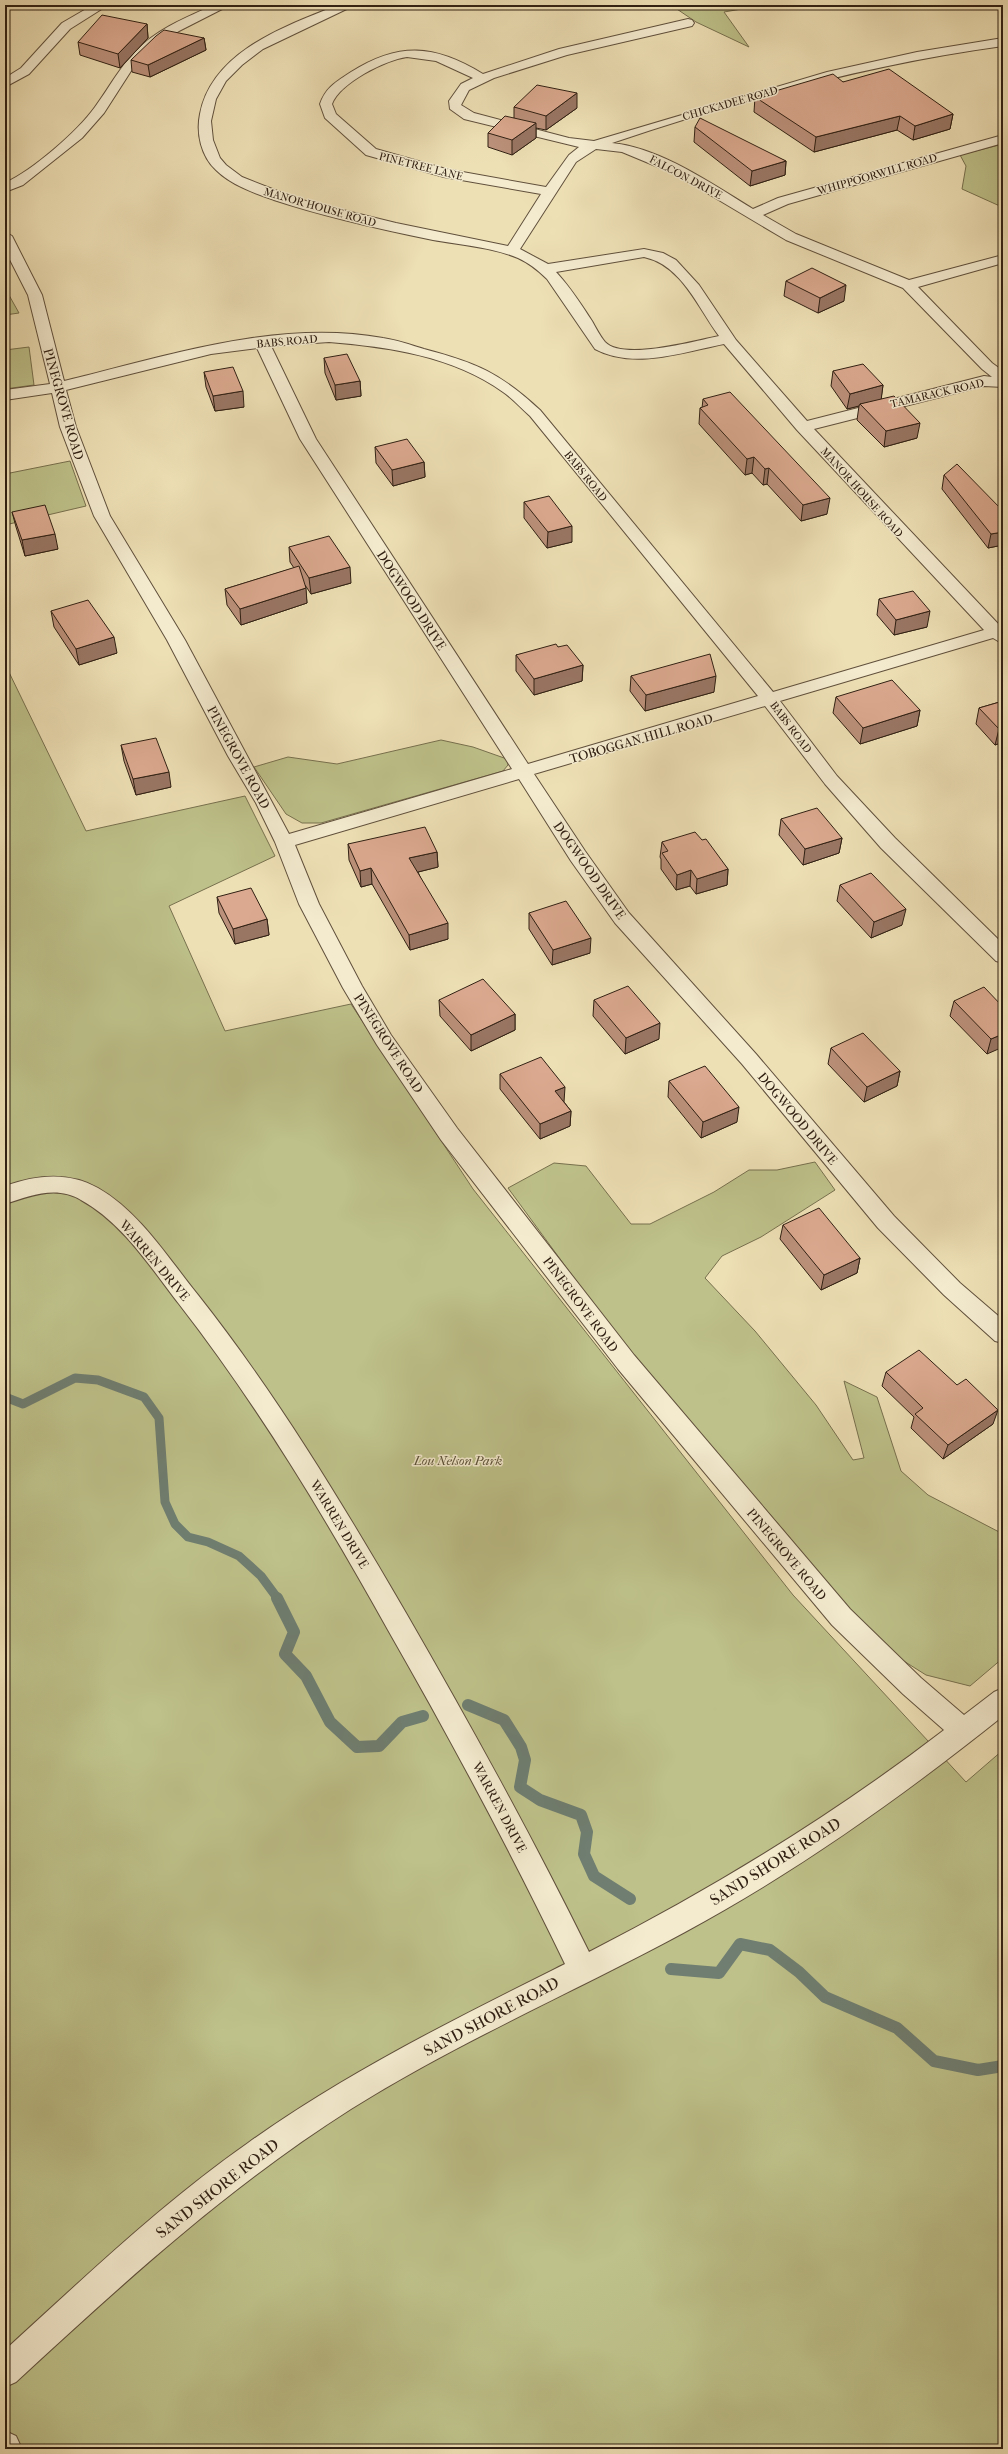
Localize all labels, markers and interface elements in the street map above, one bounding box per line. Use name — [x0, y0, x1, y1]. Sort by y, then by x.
street label: CHICKADEE ROAD — [681, 84, 779, 123]
street label: PINETREE LANE — [378, 150, 464, 183]
street label: WHIPPOORWILL ROAD — [815, 151, 939, 198]
street label: FALCON DRIVE — [647, 153, 725, 202]
street label: MANOR HOUSE ROAD — [262, 185, 378, 230]
street label: BABS ROAD — [256, 332, 318, 351]
street label: PINEGROVE ROAD — [40, 347, 87, 462]
street label: TAMARACK ROAD — [889, 376, 985, 411]
street label: MANOR HOUSE ROAD — [818, 445, 905, 540]
street label: BABS ROAD — [561, 448, 610, 504]
street label: DOGWOOD DRIVE — [374, 548, 449, 653]
street label: BABS ROAD — [767, 699, 814, 756]
street label: PINEGROVE ROAD — [204, 703, 273, 811]
street label: TOBOGGAN HILL ROAD — [568, 711, 715, 766]
street label: DOGWOOD DRIVE — [550, 819, 629, 922]
street label: PINEGROVE ROAD — [351, 991, 426, 1096]
street label: DOGWOOD DRIVE — [755, 1069, 841, 1168]
street label: WARREN DRIVE — [116, 1216, 193, 1304]
street label: PINEGROVE ROAD — [540, 1254, 621, 1355]
park label: Lou Nelson Park — [413, 1453, 502, 1468]
street label: WARREN DRIVE — [307, 1476, 372, 1571]
street label: PINEGROVE ROAD — [744, 1505, 830, 1603]
street label: WARREN DRIVE — [469, 1758, 530, 1855]
street label: SAND SHORE ROAD — [706, 1813, 844, 1909]
street label: SAND SHORE ROAD — [420, 1973, 562, 2060]
street label: SAND SHORE ROAD — [152, 2135, 282, 2242]

